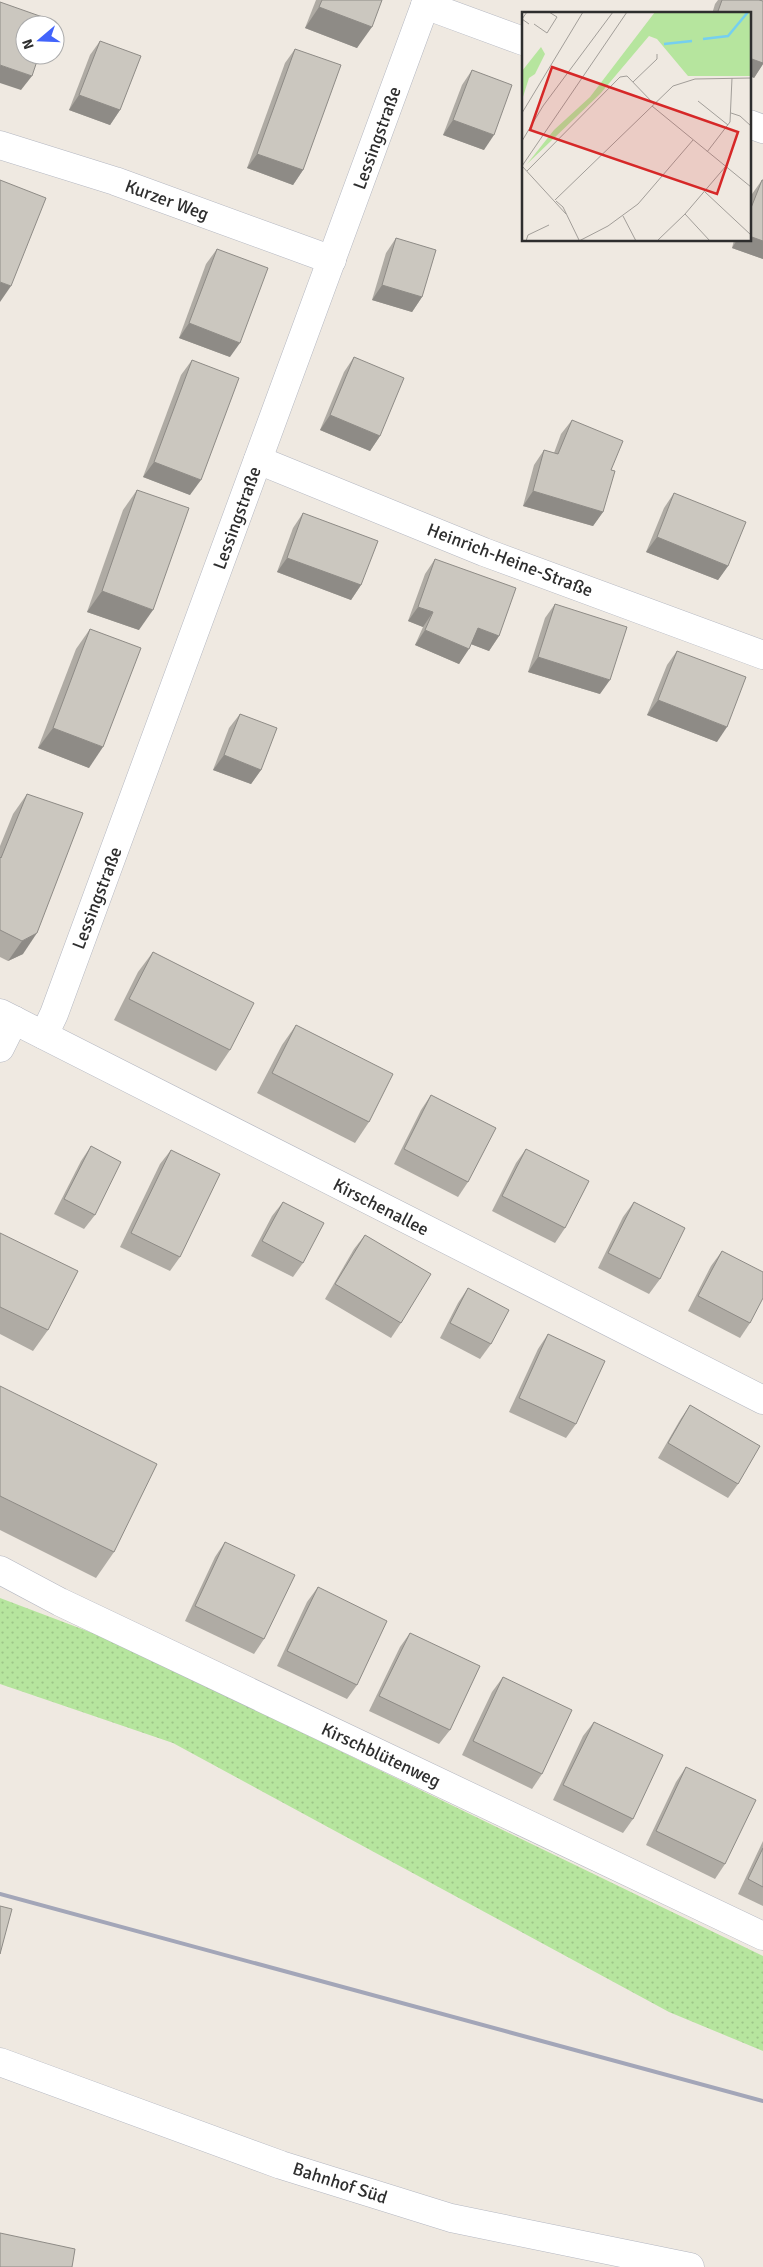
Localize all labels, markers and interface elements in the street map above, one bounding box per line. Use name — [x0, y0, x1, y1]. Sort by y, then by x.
inset map — [522, 12, 750, 241]
north arrow — [15, 15, 65, 65]
text: N — [19, 37, 38, 51]
street label: Lessingstraße — [348, 83, 406, 193]
street label: Kurzer Weg — [122, 175, 212, 225]
street label: Lessingstraße — [208, 463, 266, 573]
street label: Heinrich-Heine-Straße — [424, 518, 596, 602]
street label: Lessingstraße — [67, 844, 127, 952]
street label: Kirschenallee — [329, 1173, 433, 1241]
street label: Kirschblütenweg — [318, 1718, 444, 1792]
street label: Bahnhof Süd — [290, 2157, 390, 2209]

